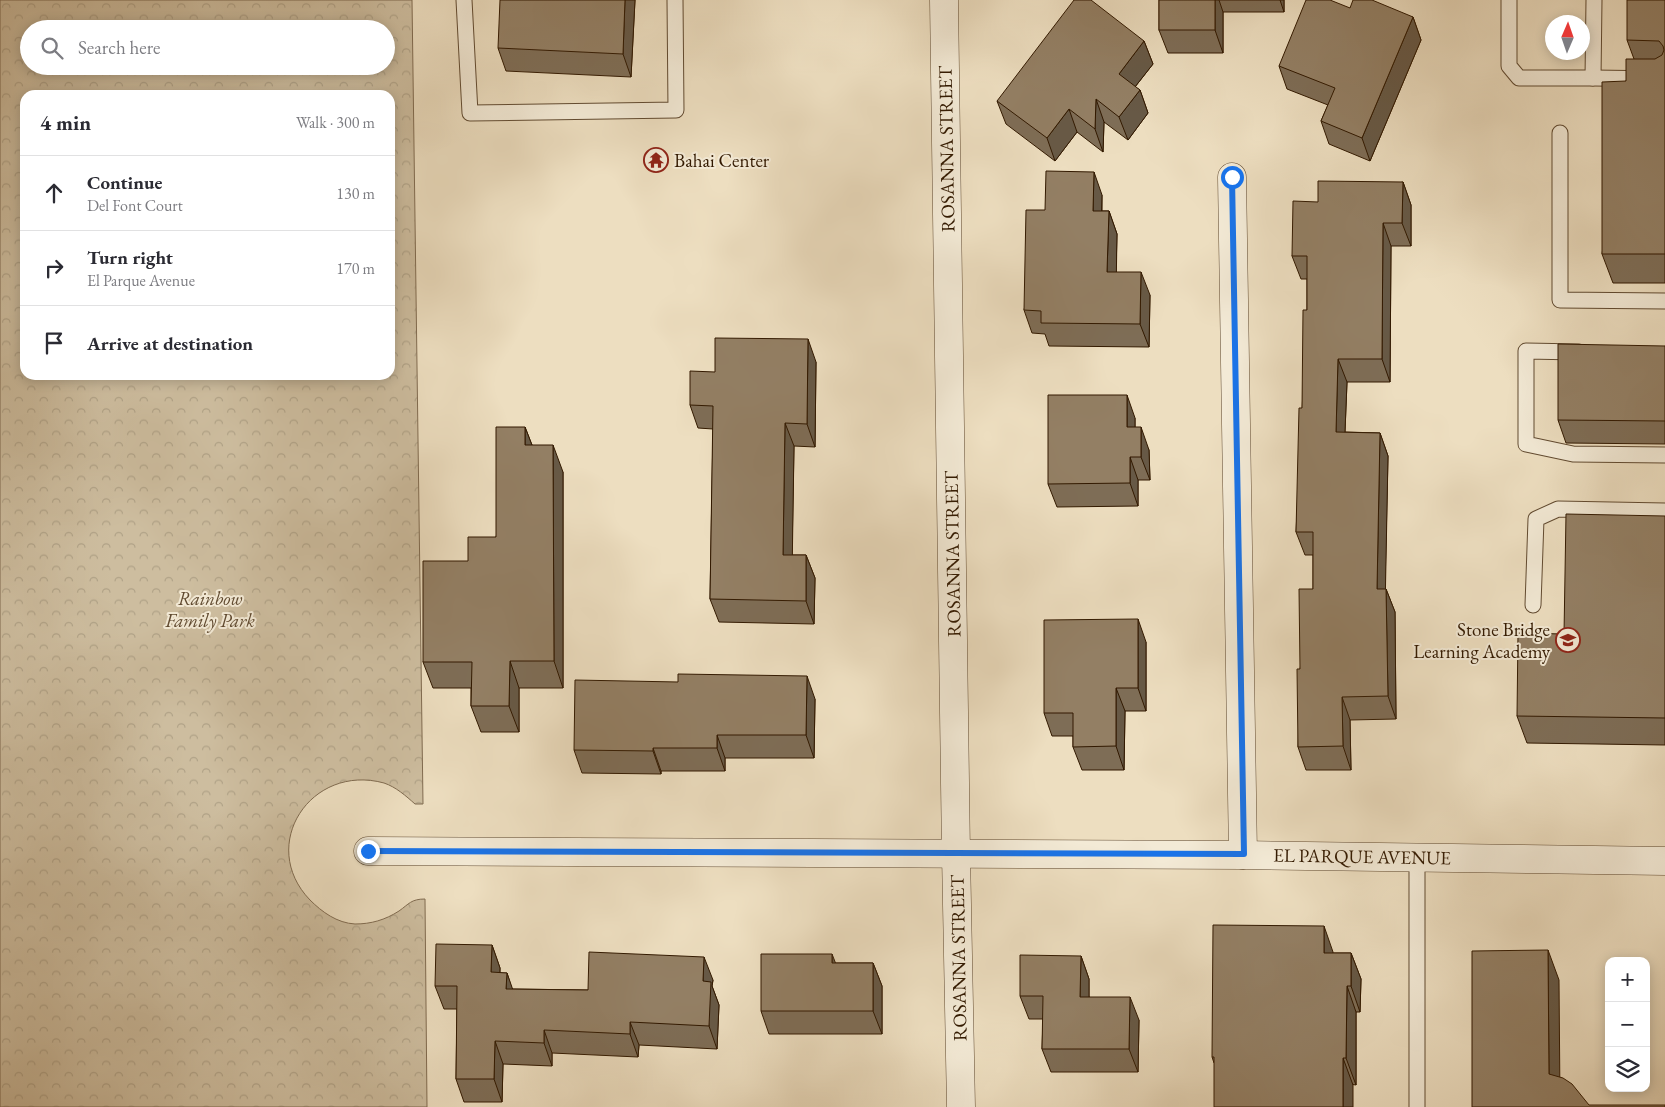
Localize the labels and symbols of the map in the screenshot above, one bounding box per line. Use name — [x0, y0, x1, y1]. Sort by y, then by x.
north arrow — [1545, 15, 1590, 60]
street label: ROSANNA STREET — [933, 65, 960, 232]
temple icon: Bahai Center — [643, 147, 669, 173]
place label: Bahai Center — [674, 148, 770, 173]
route start — [1221, 166, 1244, 189]
street label: ROSANNA STREET — [939, 470, 966, 637]
park label: Rainbow Family Park — [164, 586, 255, 633]
place label: Stone Bridge Learning Academy — [1413, 617, 1551, 664]
school or university icon: Stone Bridge Learning Academy — [1555, 627, 1581, 653]
route end — [357, 840, 380, 863]
street label: EL PARQUE AVENUE — [1273, 842, 1451, 871]
street label: ROSANNA STREET — [945, 874, 972, 1041]

